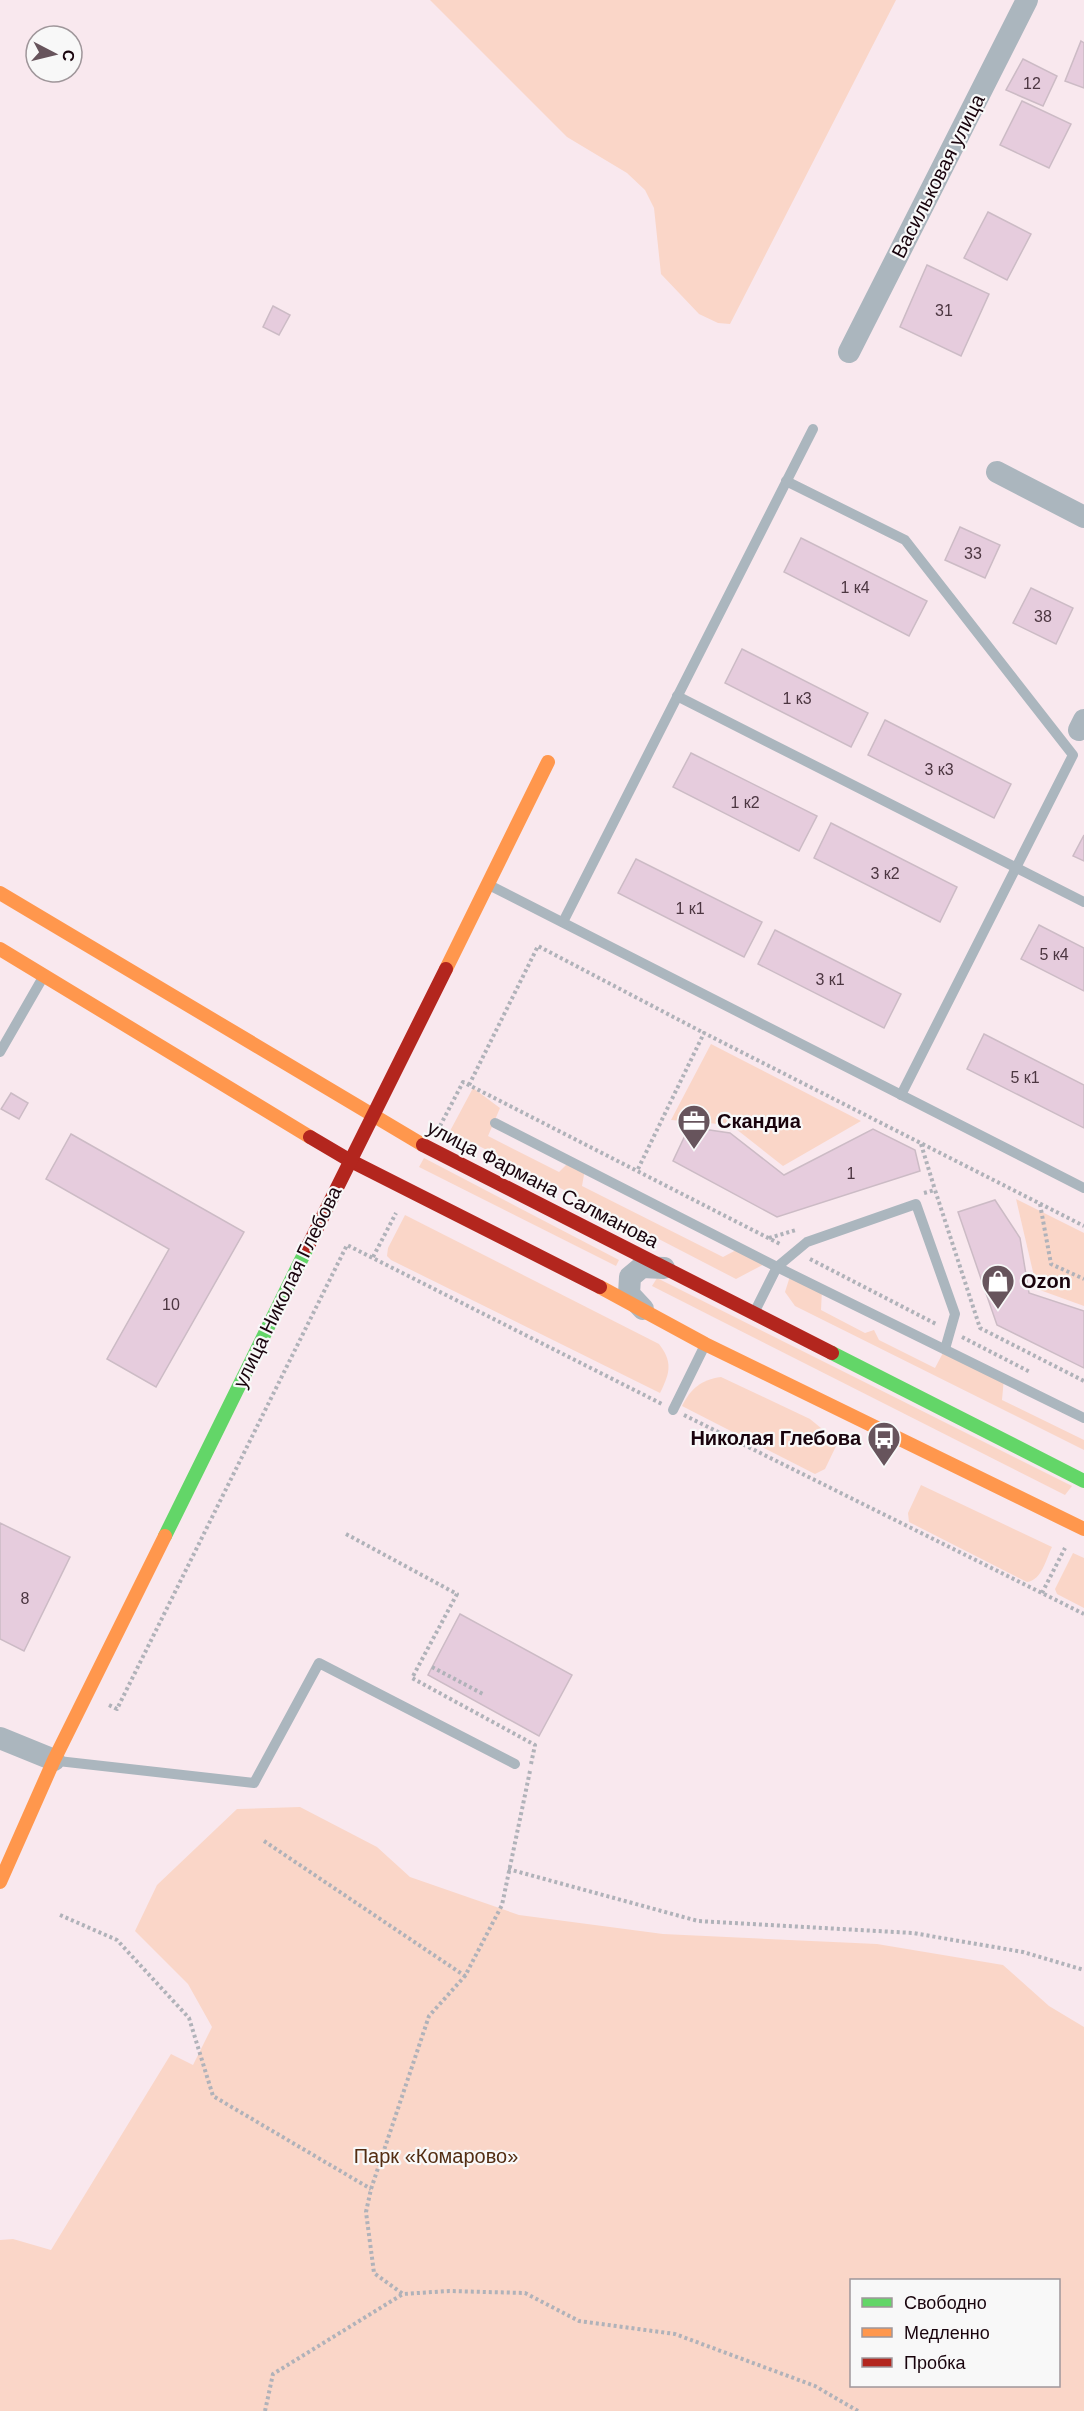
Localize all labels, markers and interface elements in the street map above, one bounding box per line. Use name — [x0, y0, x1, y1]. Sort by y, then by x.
north arrow — [24, 24, 84, 84]
text: С — [59, 49, 78, 63]
house number: 12 — [1023, 75, 1041, 92]
street label: Васильковая улица — [887, 90, 989, 262]
house number: 31 — [935, 302, 953, 319]
house number: 33 — [964, 545, 982, 562]
house number: 1 к4 — [840, 579, 870, 596]
house number: 38 — [1034, 608, 1052, 625]
house number: 1 к3 — [782, 690, 812, 707]
house number: 3 к3 — [924, 761, 954, 778]
house number: 1 к2 — [730, 794, 760, 811]
house number: 3 к2 — [870, 865, 900, 882]
house number: 1 к1 — [675, 900, 705, 917]
house number: 5 к4 — [1039, 946, 1069, 963]
house number: 3 к1 — [815, 971, 845, 988]
house number: 5 к1 — [1010, 1069, 1040, 1086]
office icon: Скандиа — [676, 1103, 712, 1150]
place label: Скандиа — [717, 1110, 802, 1132]
street label: улица Фармана Салманова — [424, 1116, 663, 1252]
house number: 1 — [847, 1165, 856, 1182]
street label: улица Николая Глебова — [229, 1182, 346, 1391]
shop icon: Ozon — [980, 1263, 1016, 1310]
place label: Ozon — [1021, 1270, 1071, 1292]
house number: 10 — [162, 1296, 180, 1313]
bus stop icon: Николая Глебова — [866, 1420, 902, 1467]
place label: Николая Глебова — [690, 1427, 862, 1449]
house number: 8 — [21, 1590, 30, 1607]
park label: Парк «Комарово» — [354, 2145, 518, 2167]
legend — [850, 2279, 1060, 2387]
text: Свободно — [904, 2293, 987, 2313]
text: Медленно — [904, 2323, 990, 2343]
text: Пробка — [904, 2353, 967, 2373]

